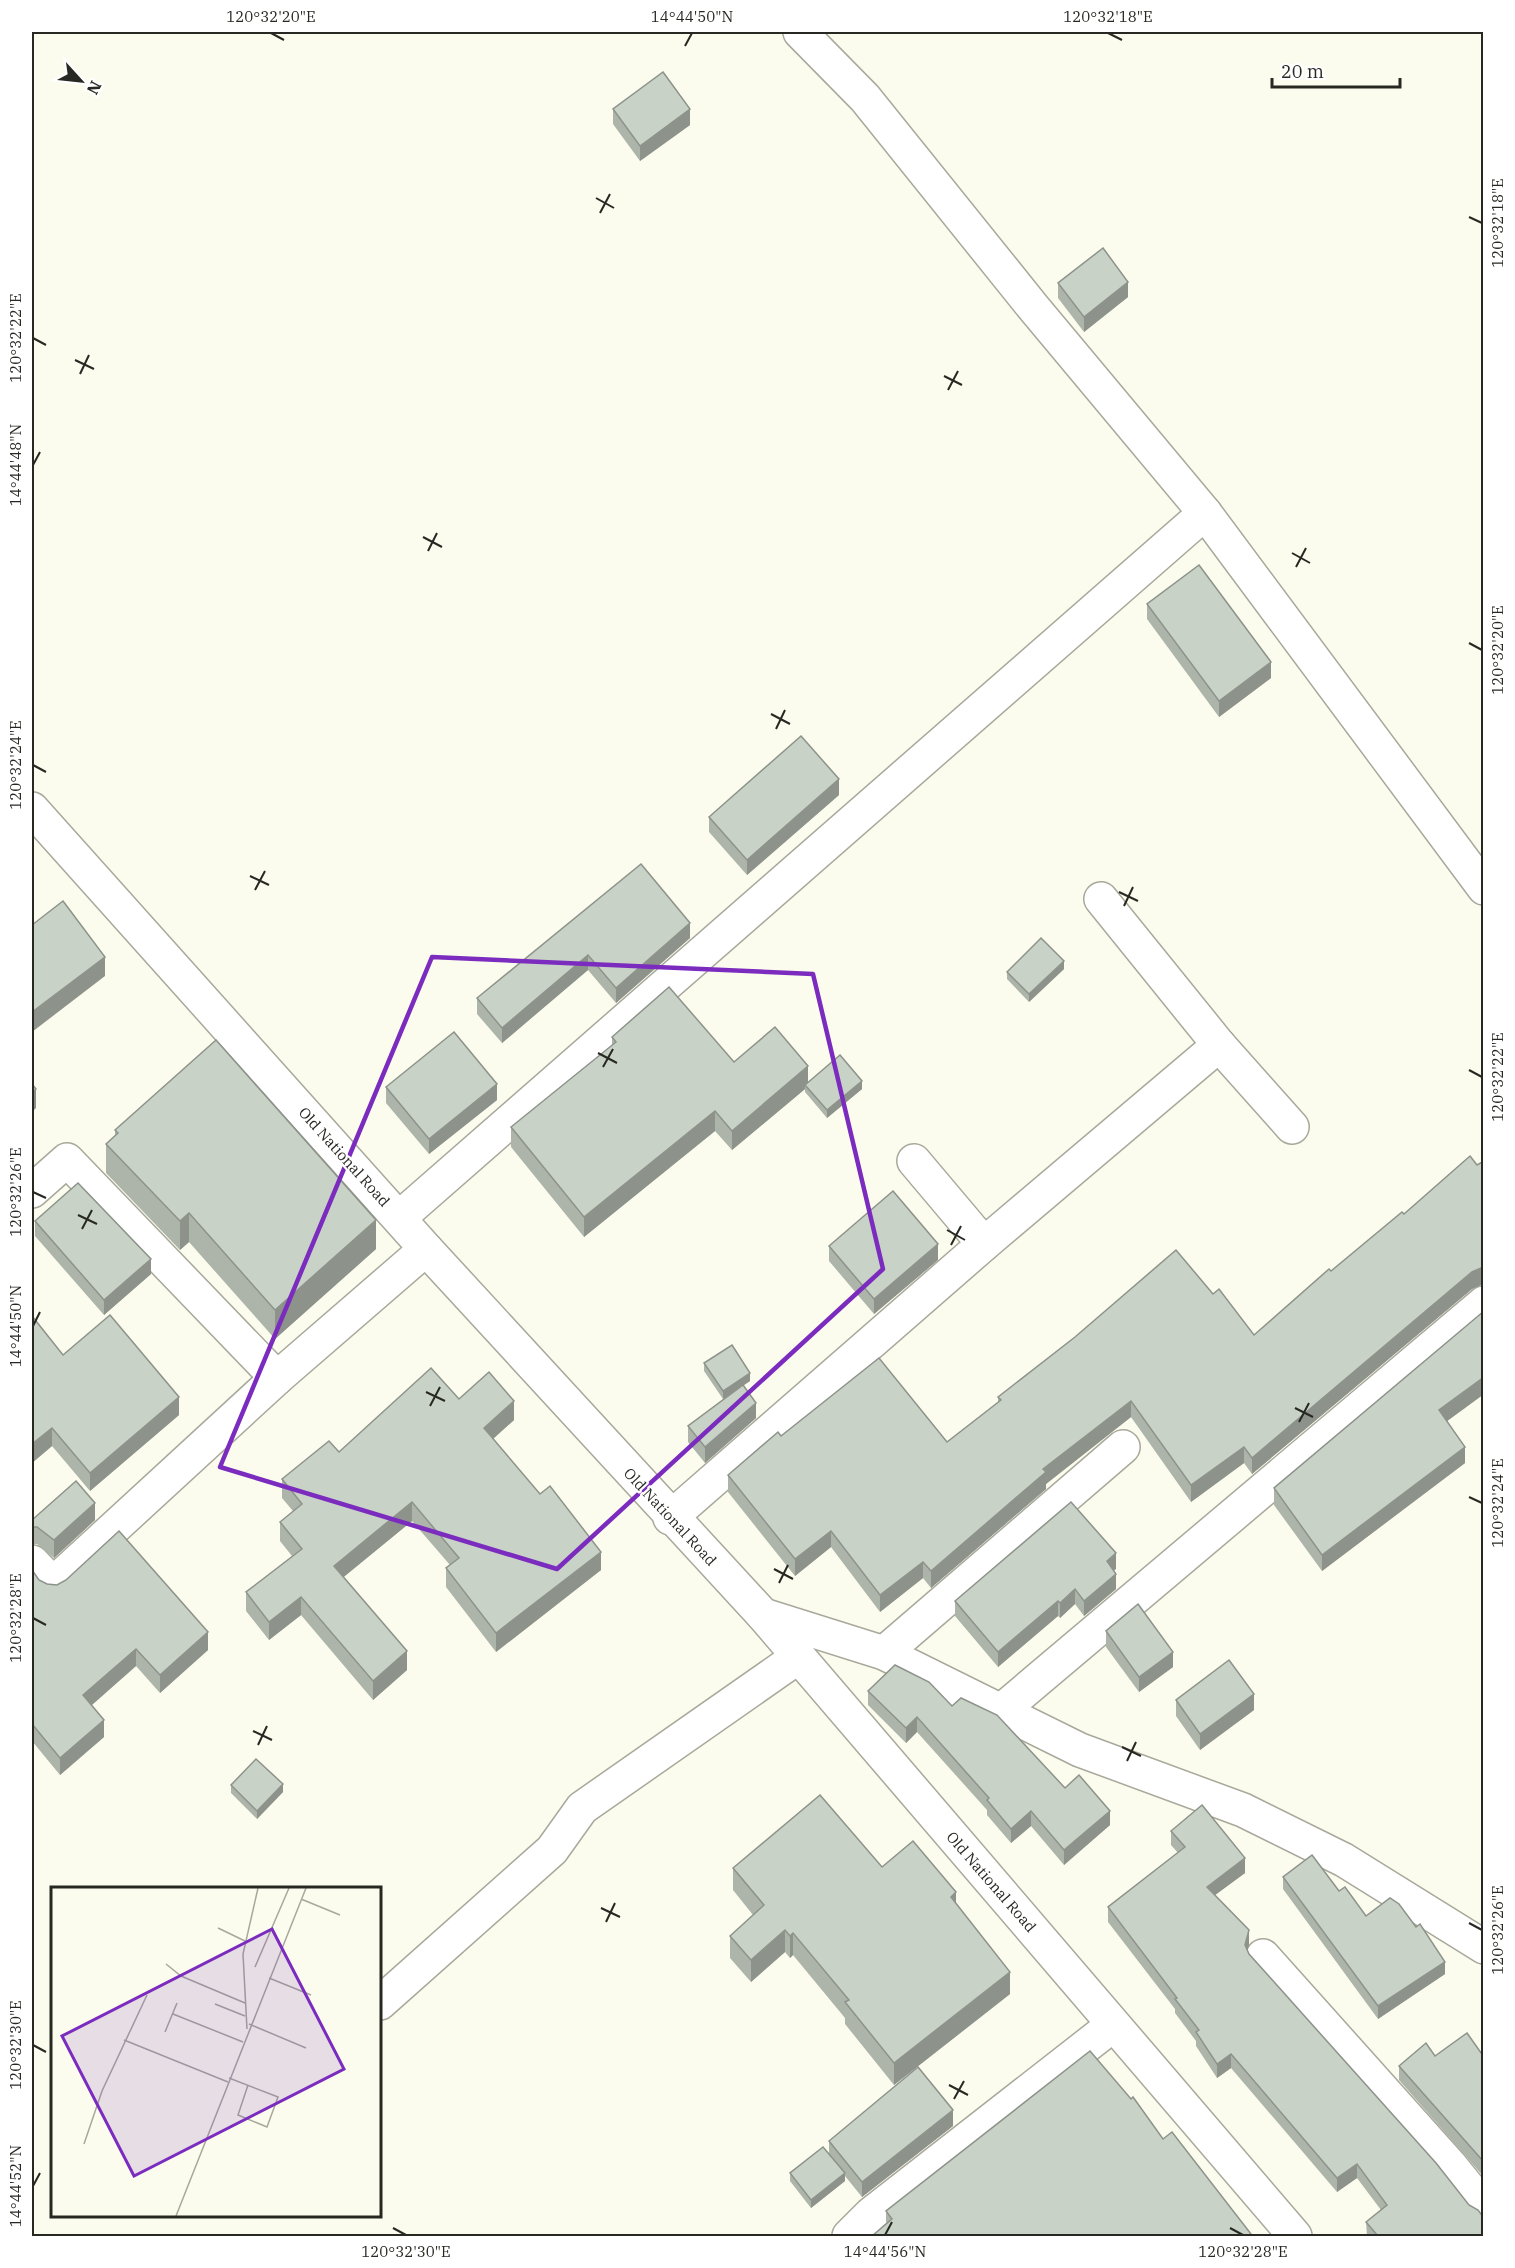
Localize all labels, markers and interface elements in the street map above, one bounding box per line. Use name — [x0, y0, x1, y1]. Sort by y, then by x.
text: 120°32'20"E — [226, 7, 316, 26]
text: 14°44'50"N — [651, 7, 733, 26]
text: 120°32'18"E — [1063, 7, 1153, 26]
north arrow — [51, 51, 111, 111]
scale bar — [1272, 51, 1400, 89]
text: 20 m — [1281, 60, 1324, 83]
text: N — [83, 78, 106, 98]
text: 120°32'18"E — [1488, 178, 1507, 268]
text: 120°32'22"E — [6, 293, 25, 383]
text: 14°44'48"N — [6, 424, 25, 506]
text: 120°32'20"E — [1488, 605, 1507, 695]
text: 120°32'24"E — [6, 720, 25, 810]
text: 120°32'22"E — [1488, 1032, 1507, 1122]
street label: Old National Road — [295, 1103, 394, 1210]
text: 120°32'26"E — [6, 1147, 25, 1237]
text: 14°44'50"N — [6, 1285, 25, 1367]
text: 120°32'24"E — [1488, 1458, 1507, 1548]
street label: Old National Road — [620, 1464, 721, 1570]
text: 120°32'28"E — [6, 1573, 25, 1663]
street label: Old National Road — [942, 1827, 1040, 1936]
text: 120°32'26"E — [1488, 1885, 1507, 1975]
inset map — [51, 1887, 381, 2217]
text: 120°32'30"E — [6, 2000, 25, 2090]
text: 14°44'52"N — [6, 2145, 25, 2227]
text: 120°32'30"E — [361, 2242, 451, 2261]
text: 14°44'56"N — [844, 2242, 926, 2261]
text: 120°32'28"E — [1198, 2242, 1288, 2261]

